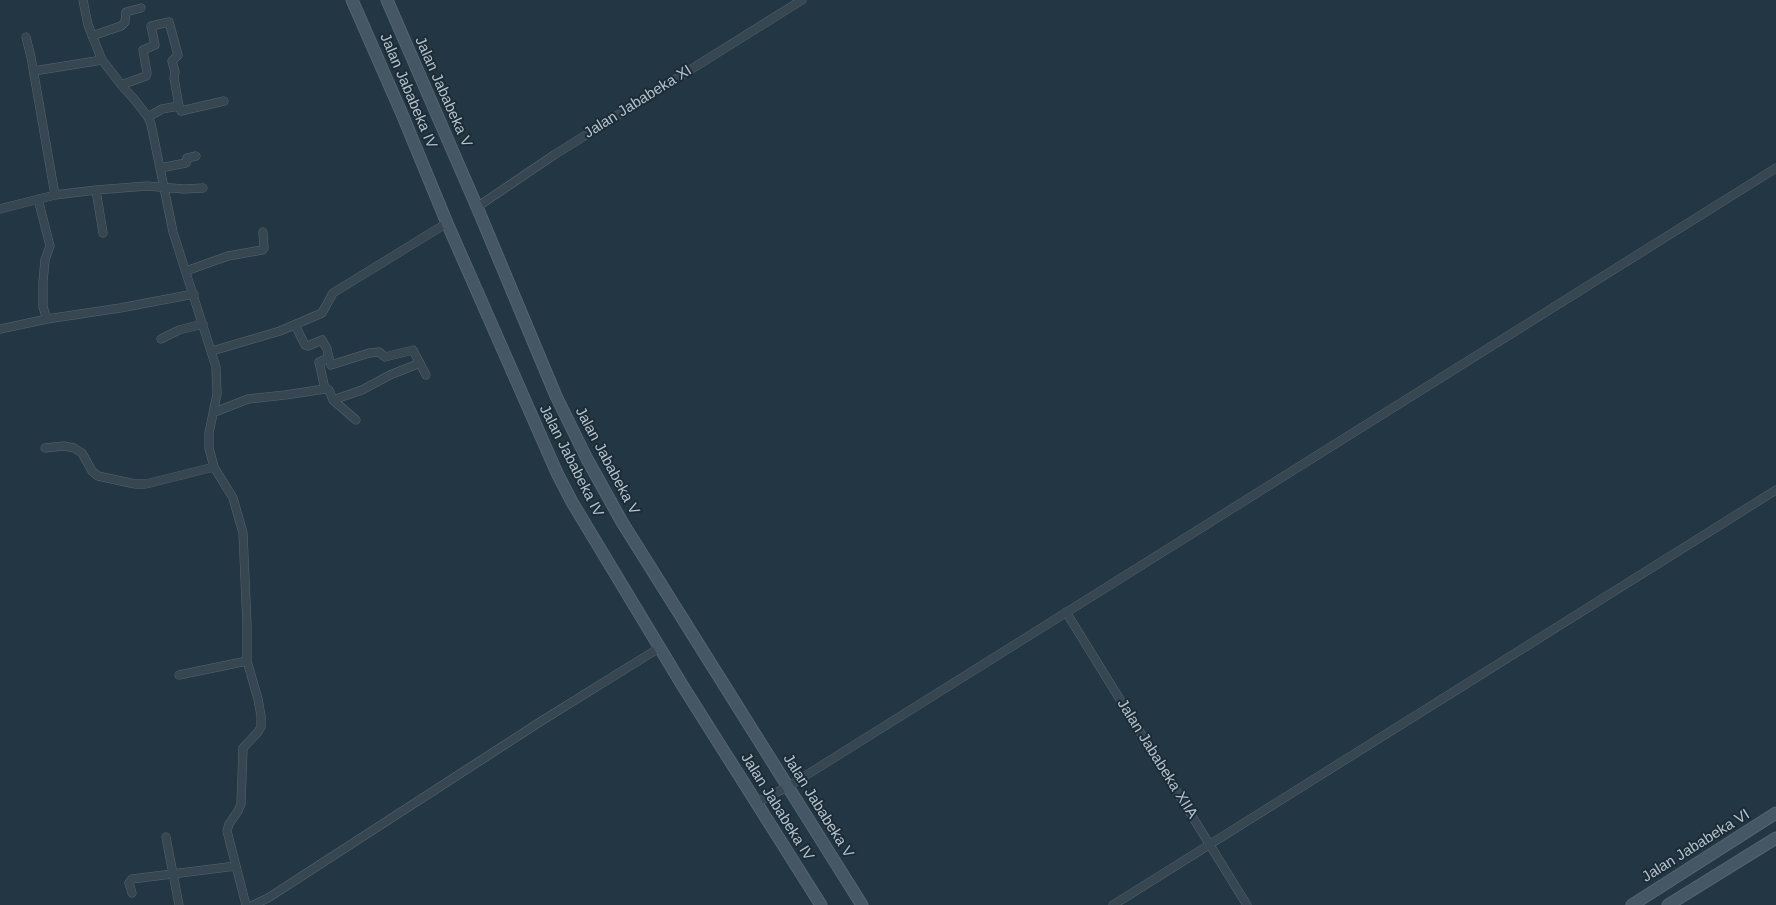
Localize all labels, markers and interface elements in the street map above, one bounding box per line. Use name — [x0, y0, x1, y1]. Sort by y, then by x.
street label: Jalan Jababeka IV — [376, 31, 440, 151]
street label: Jalan Jababeka V — [411, 34, 475, 150]
street label: Jalan Jababeka XI — [581, 62, 695, 142]
street label: Jalan Jababeka IV — [535, 402, 607, 520]
street label: Jalan Jababeka V — [571, 404, 643, 518]
street label: Jalan Jababeka XIIA — [1113, 696, 1201, 822]
street label: Jalan Jababeka IV — [737, 750, 817, 864]
street label: Jalan Jababeka V — [779, 751, 857, 861]
street label: Jalan Jababeka VI — [1639, 806, 1753, 886]

